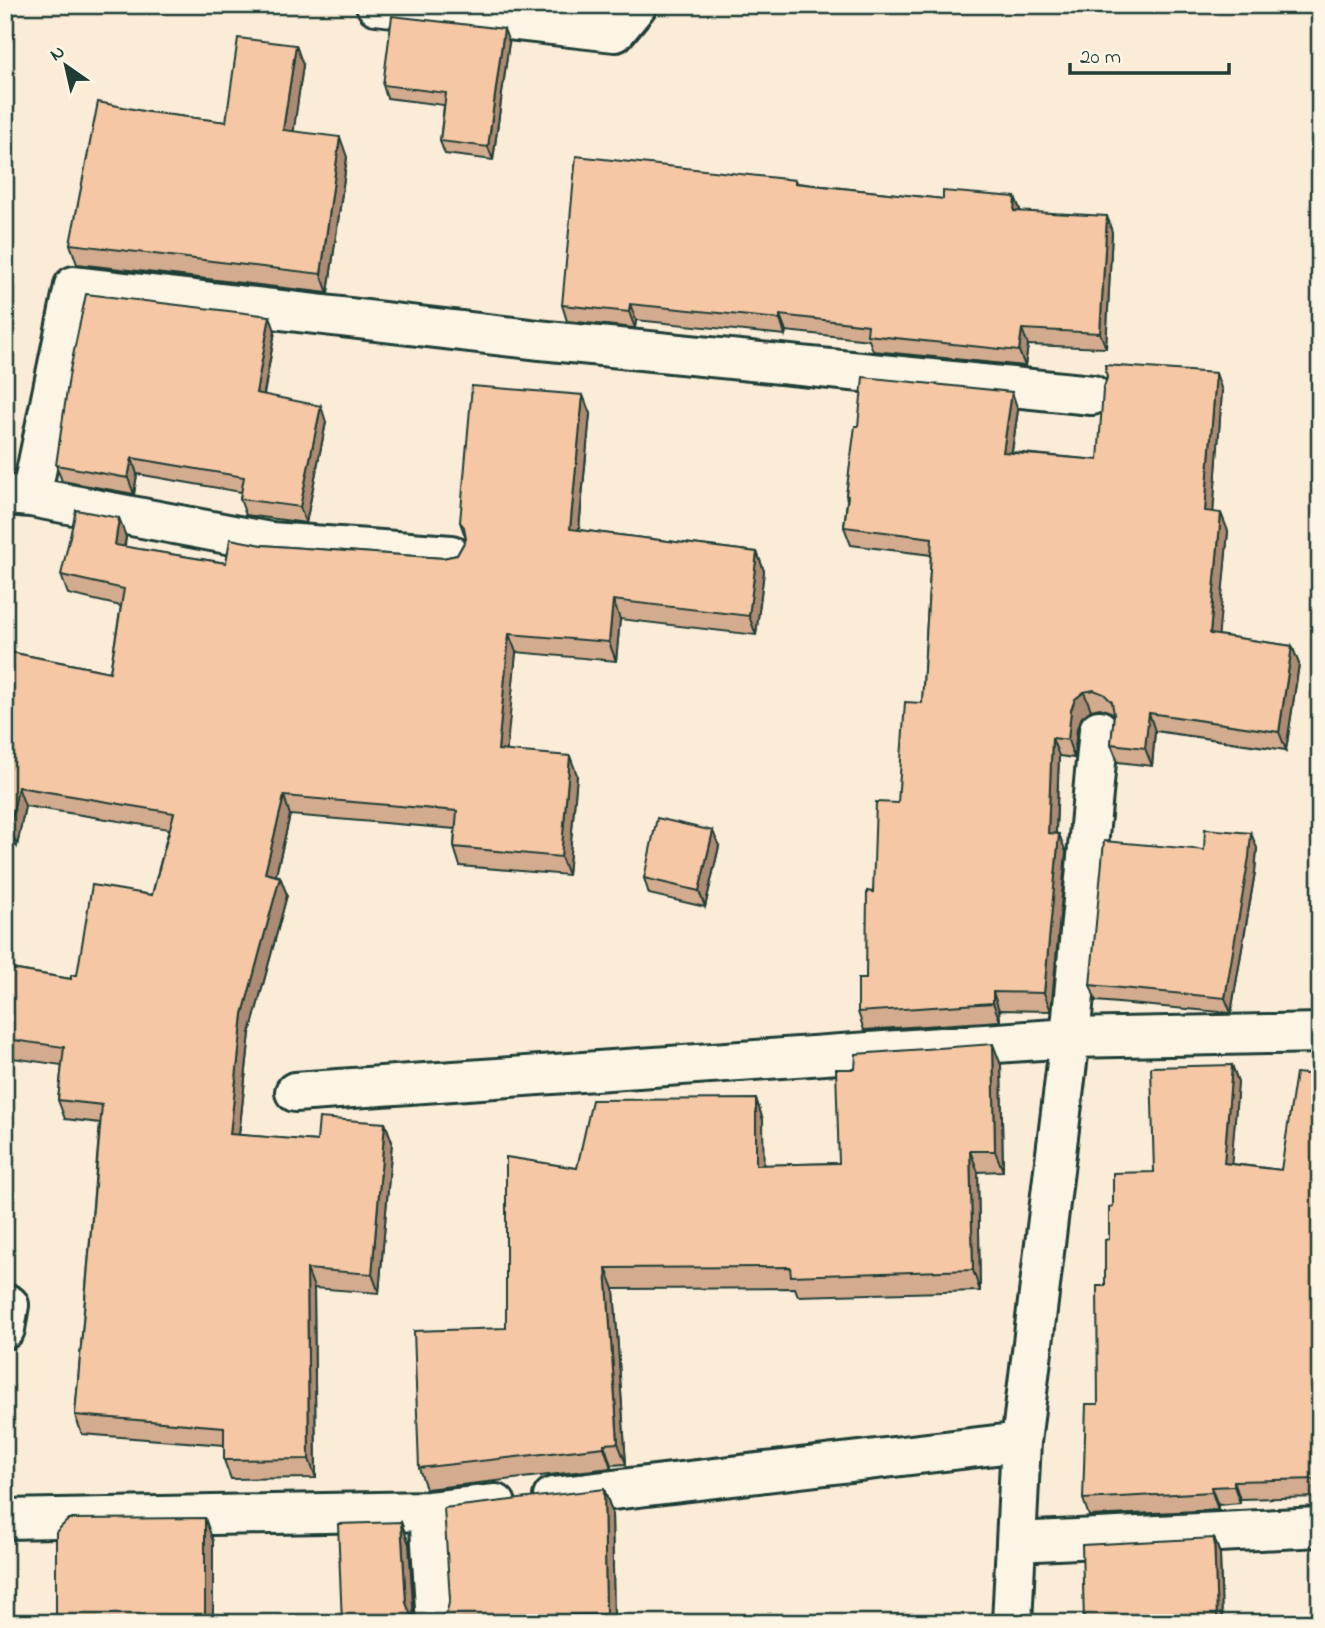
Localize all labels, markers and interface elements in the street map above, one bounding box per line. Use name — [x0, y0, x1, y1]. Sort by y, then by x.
north arrow — [32, 32, 102, 102]
scale bar — [1070, 32, 1229, 76]
text: N — [45, 39, 71, 69]
text: 20 m — [1080, 43, 1121, 73]

